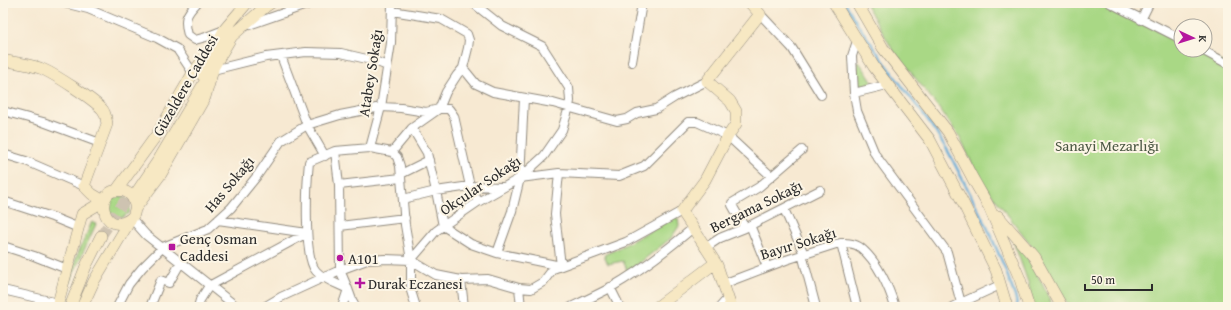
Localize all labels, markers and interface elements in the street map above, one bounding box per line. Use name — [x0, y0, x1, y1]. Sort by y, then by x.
north arrow — [1173, 18, 1213, 58]
street label: Atabey Sokağı — [353, 28, 387, 118]
street label: Güzeldere Caddesi — [147, 30, 223, 140]
text: K — [1195, 35, 1211, 43]
park label: Sanayi Mezarlığı — [1055, 135, 1159, 156]
street label: Okçular Sokağı — [435, 150, 525, 220]
street label: Has Sokağı — [199, 151, 259, 217]
street label: Bergama Sokağı — [706, 175, 806, 237]
street label: Bayır Sokağı — [758, 222, 838, 264]
place label: Genç Osman Caddesi — [180, 228, 258, 266]
marker: Genç Osman Caddesi — [167, 242, 177, 252]
place label: A101 — [348, 248, 379, 269]
marker: A101 — [335, 253, 345, 263]
scale bar — [1085, 266, 1152, 292]
text: 50 m — [1091, 271, 1115, 288]
place label: Durak Eczanesi — [368, 273, 463, 294]
marker: Durak Eczanesi — [355, 278, 365, 288]

